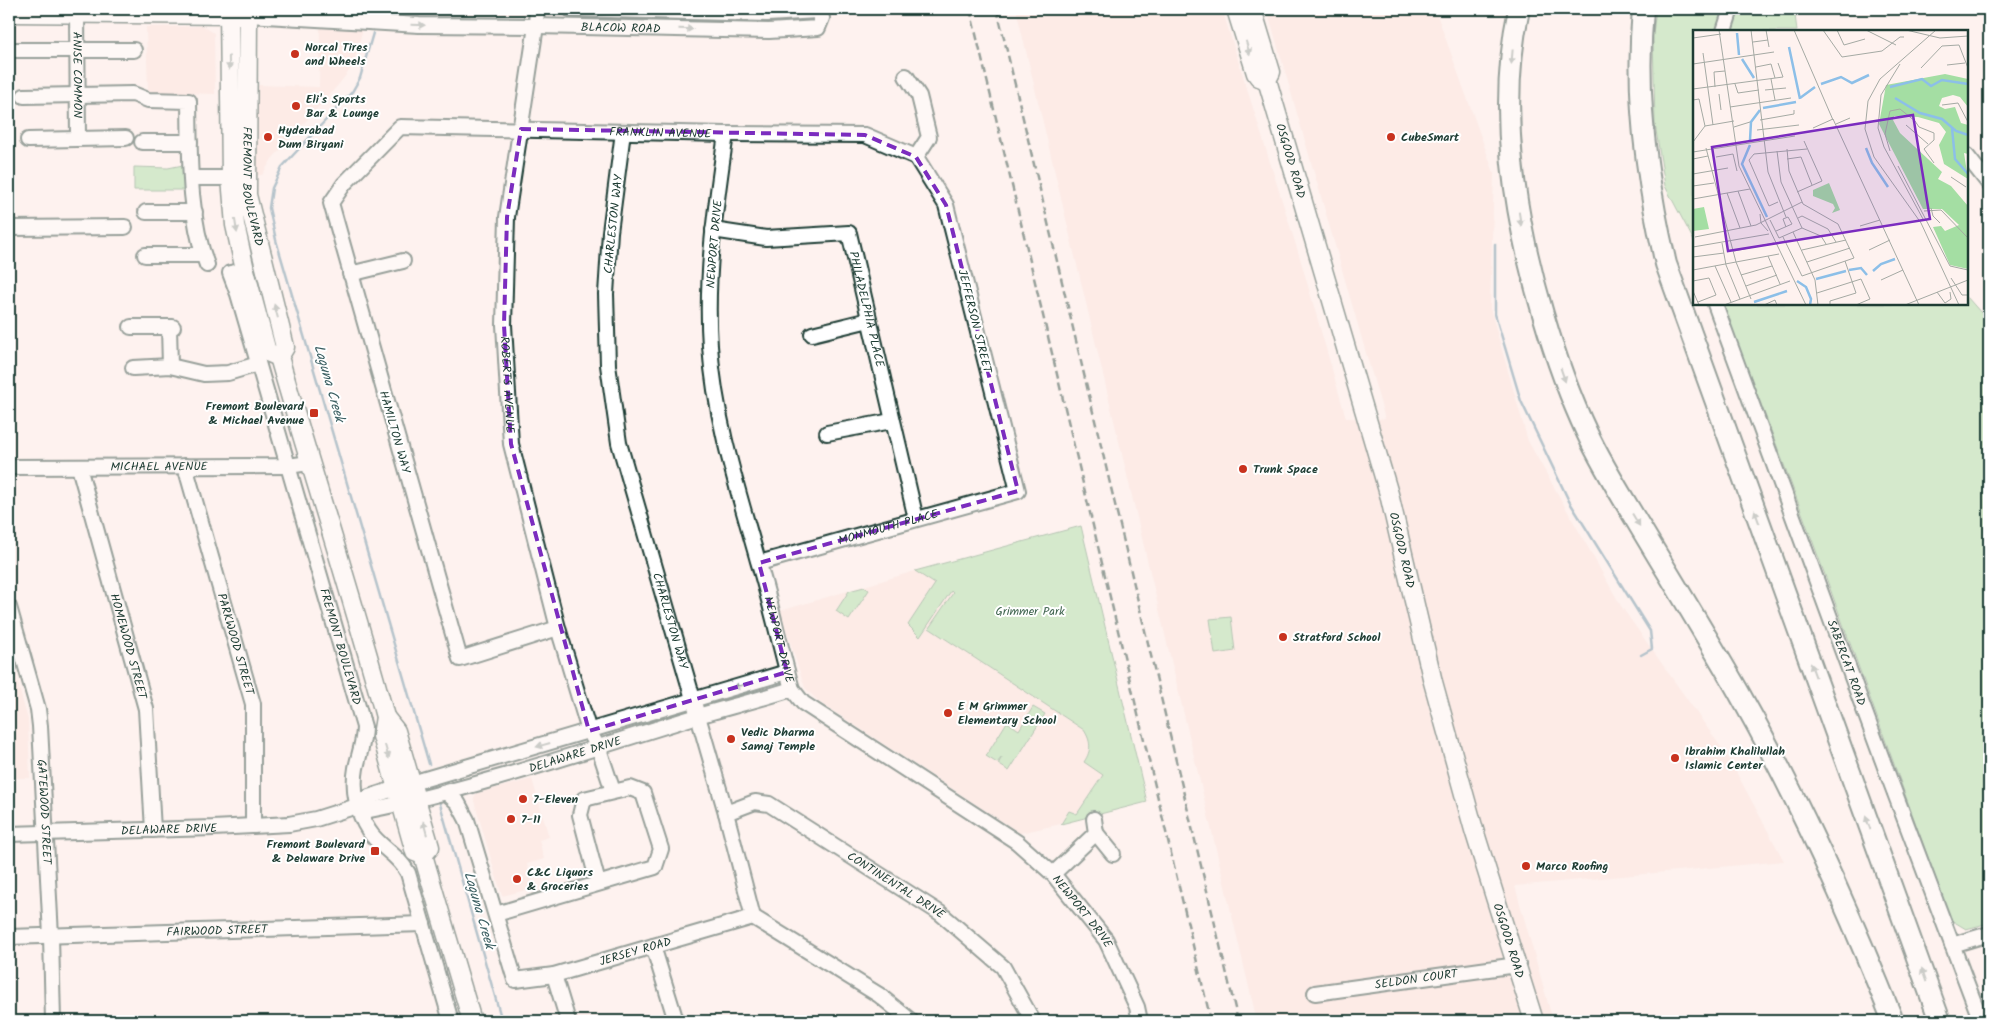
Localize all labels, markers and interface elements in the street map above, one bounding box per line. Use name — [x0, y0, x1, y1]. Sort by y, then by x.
street label: BLACOW ROAD — [581, 18, 661, 39]
one-way arrow — [411, 21, 427, 29]
one-way arrow — [678, 25, 694, 33]
inset map — [1693, 30, 1968, 305]
street label: ANISE COMMON — [67, 32, 87, 118]
place label: Norcal Tires and Wheels — [305, 38, 368, 71]
one-way arrow — [1245, 40, 1253, 55]
marker: Norcal Tires and Wheels — [289, 48, 301, 60]
one-way arrow — [1508, 49, 1516, 65]
one-way arrow — [225, 56, 233, 72]
place label: Eli's Sports Bar & Lounge — [306, 90, 379, 123]
marker: Eli's Sports Bar & Lounge — [290, 100, 302, 112]
place label: Hyderabad Dum Biryani — [278, 121, 344, 154]
street label: OSGOOD ROAD — [1270, 121, 1311, 201]
street label: FRANKLIN AVENUE — [609, 122, 713, 144]
street label: FREMONT BOULEVARD — [237, 127, 268, 248]
place label: CubeSmart — [1401, 128, 1460, 147]
marker: Hyderabad Dum Biryani — [262, 131, 274, 143]
marker: CubeSmart — [1385, 131, 1397, 143]
street label: CHARLESTON WAY — [599, 172, 628, 275]
street label: NEWPORT DRIVE — [701, 198, 728, 289]
one-way arrow — [1516, 211, 1524, 227]
one-way arrow — [232, 218, 240, 234]
street label: PHILADELPHIA PLACE — [844, 249, 889, 370]
street label: JEFFERSON STREET — [952, 267, 997, 376]
one-way arrow — [271, 303, 279, 318]
street label: ROBERTS AVENUE — [495, 336, 519, 434]
water label: Laguna Creek — [308, 342, 351, 427]
one-way arrow — [1559, 368, 1567, 383]
street label: HAMILTON WAY — [374, 388, 416, 477]
place label: Fremont Boulevard & Michael Avenue — [205, 397, 305, 430]
marker: Fremont Boulevard & Michael Avenue — [308, 407, 320, 419]
street label: MICHAEL AVENUE — [110, 457, 209, 477]
place label: Trunk Space — [1253, 460, 1318, 479]
marker: Trunk Space — [1237, 463, 1249, 475]
street label: MONMOUTH PLACE — [836, 504, 941, 551]
one-way arrow — [1753, 509, 1761, 524]
street label: OSGOOD ROAD — [1384, 510, 1420, 591]
one-way arrow — [1631, 513, 1640, 527]
street label: CHARLESTON WAY — [647, 570, 693, 673]
street label: FREMONT BOULEVARD — [314, 586, 366, 708]
street label: HOMEWOOD STREET — [104, 591, 152, 703]
street label: PARKWOOD STREET — [212, 591, 259, 699]
street label: NEWPORT DRIVE — [758, 594, 799, 686]
park label: Grimmer Park — [995, 602, 1065, 621]
street label: SABERCAT ROAD — [1822, 617, 1871, 709]
place label: Stratford School — [1293, 628, 1381, 647]
marker: Stratford School — [1277, 631, 1289, 643]
one-way arrow — [1809, 662, 1817, 677]
one-way arrow — [733, 683, 748, 691]
place label: E M Grimmer Elementary School — [958, 697, 1057, 730]
marker: E M Grimmer Elementary School — [942, 707, 954, 719]
place label: Vedic Dharma Samaj Temple — [741, 723, 815, 756]
street label: DELAWARE DRIVE — [526, 731, 625, 778]
marker: Vedic Dharma Samaj Temple — [725, 733, 737, 745]
one-way arrow — [535, 741, 550, 749]
place label: Ibrahim Khalilullah Islamic Center — [1685, 742, 1785, 775]
one-way arrow — [383, 745, 391, 760]
marker: Ibrahim Khalilullah Islamic Center — [1669, 752, 1681, 764]
street label: GATEWOOD STREET — [32, 759, 56, 866]
place label: 7-Eleven — [533, 790, 579, 809]
marker: 7-Eleven — [517, 793, 529, 805]
place label: 7-11 — [521, 810, 541, 829]
marker: 7-11 — [505, 813, 517, 825]
one-way arrow — [1864, 815, 1872, 830]
street label: DELAWARE DRIVE — [121, 819, 218, 841]
one-way arrow — [420, 821, 428, 836]
place label: Fremont Boulevard & Delaware Drive — [266, 835, 366, 868]
marker: Fremont Boulevard & Delaware Drive — [369, 845, 381, 857]
street label: CONTINENTAL DRIVE — [843, 847, 950, 924]
place label: Marco Roofing — [1536, 857, 1609, 876]
marker: Marco Roofing — [1520, 860, 1532, 872]
place label: C&C Liquors & Groceries — [527, 863, 593, 896]
water label: Laguna Creek — [458, 869, 501, 954]
street label: NEWPORT DRIVE — [1047, 871, 1118, 952]
marker: C&C Liquors & Groceries — [511, 873, 523, 885]
street label: OSGOOD ROAD — [1488, 901, 1529, 981]
street label: FAIRWOOD STREET — [166, 920, 269, 942]
street label: JERSEY ROAD — [597, 932, 674, 971]
street label: SELDON COURT — [1374, 964, 1460, 995]
one-way arrow — [1920, 967, 1928, 982]

